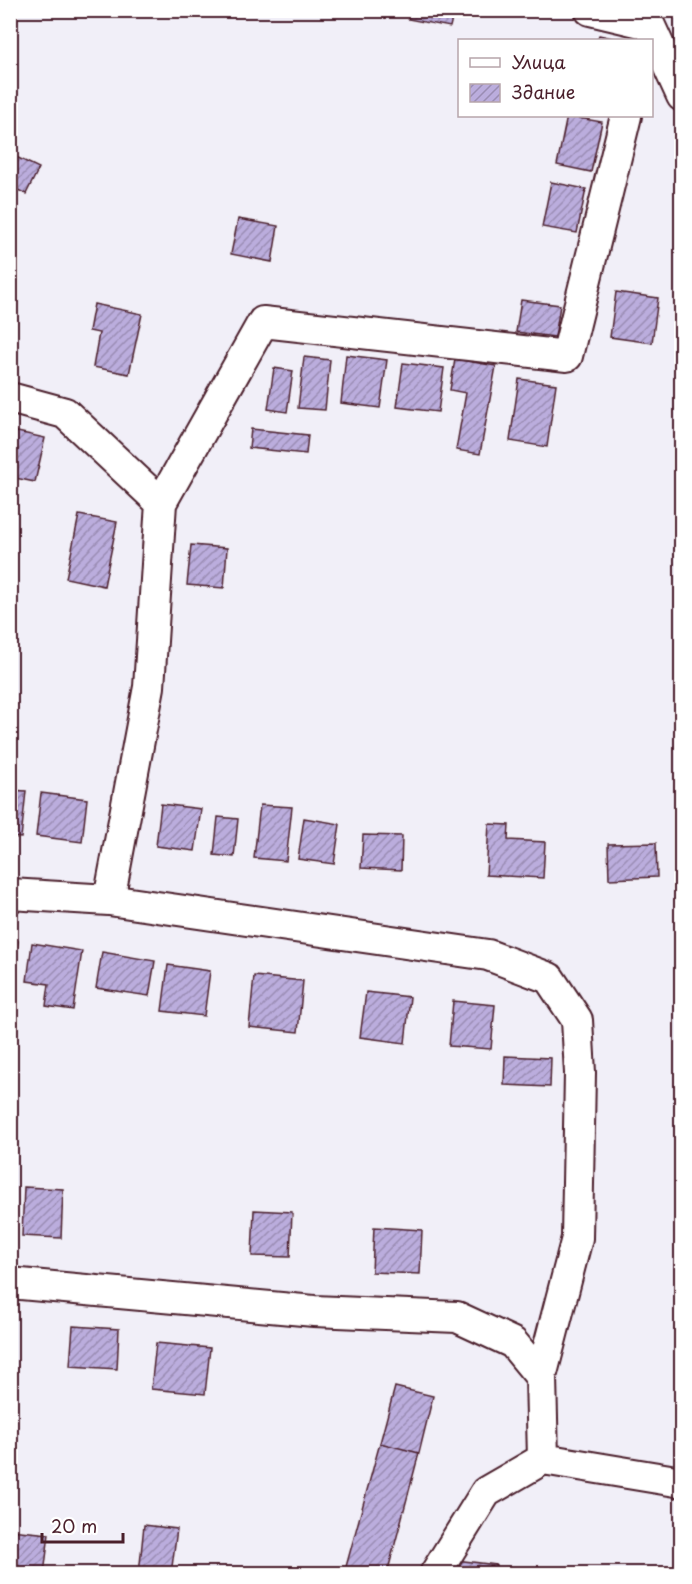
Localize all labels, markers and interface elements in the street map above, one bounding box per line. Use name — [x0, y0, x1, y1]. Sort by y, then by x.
legend — [458, 39, 653, 117]
text: Улица — [512, 48, 566, 75]
text: Здание — [512, 78, 575, 105]
scale bar — [42, 1506, 123, 1544]
text: 20 m — [51, 1512, 97, 1539]

